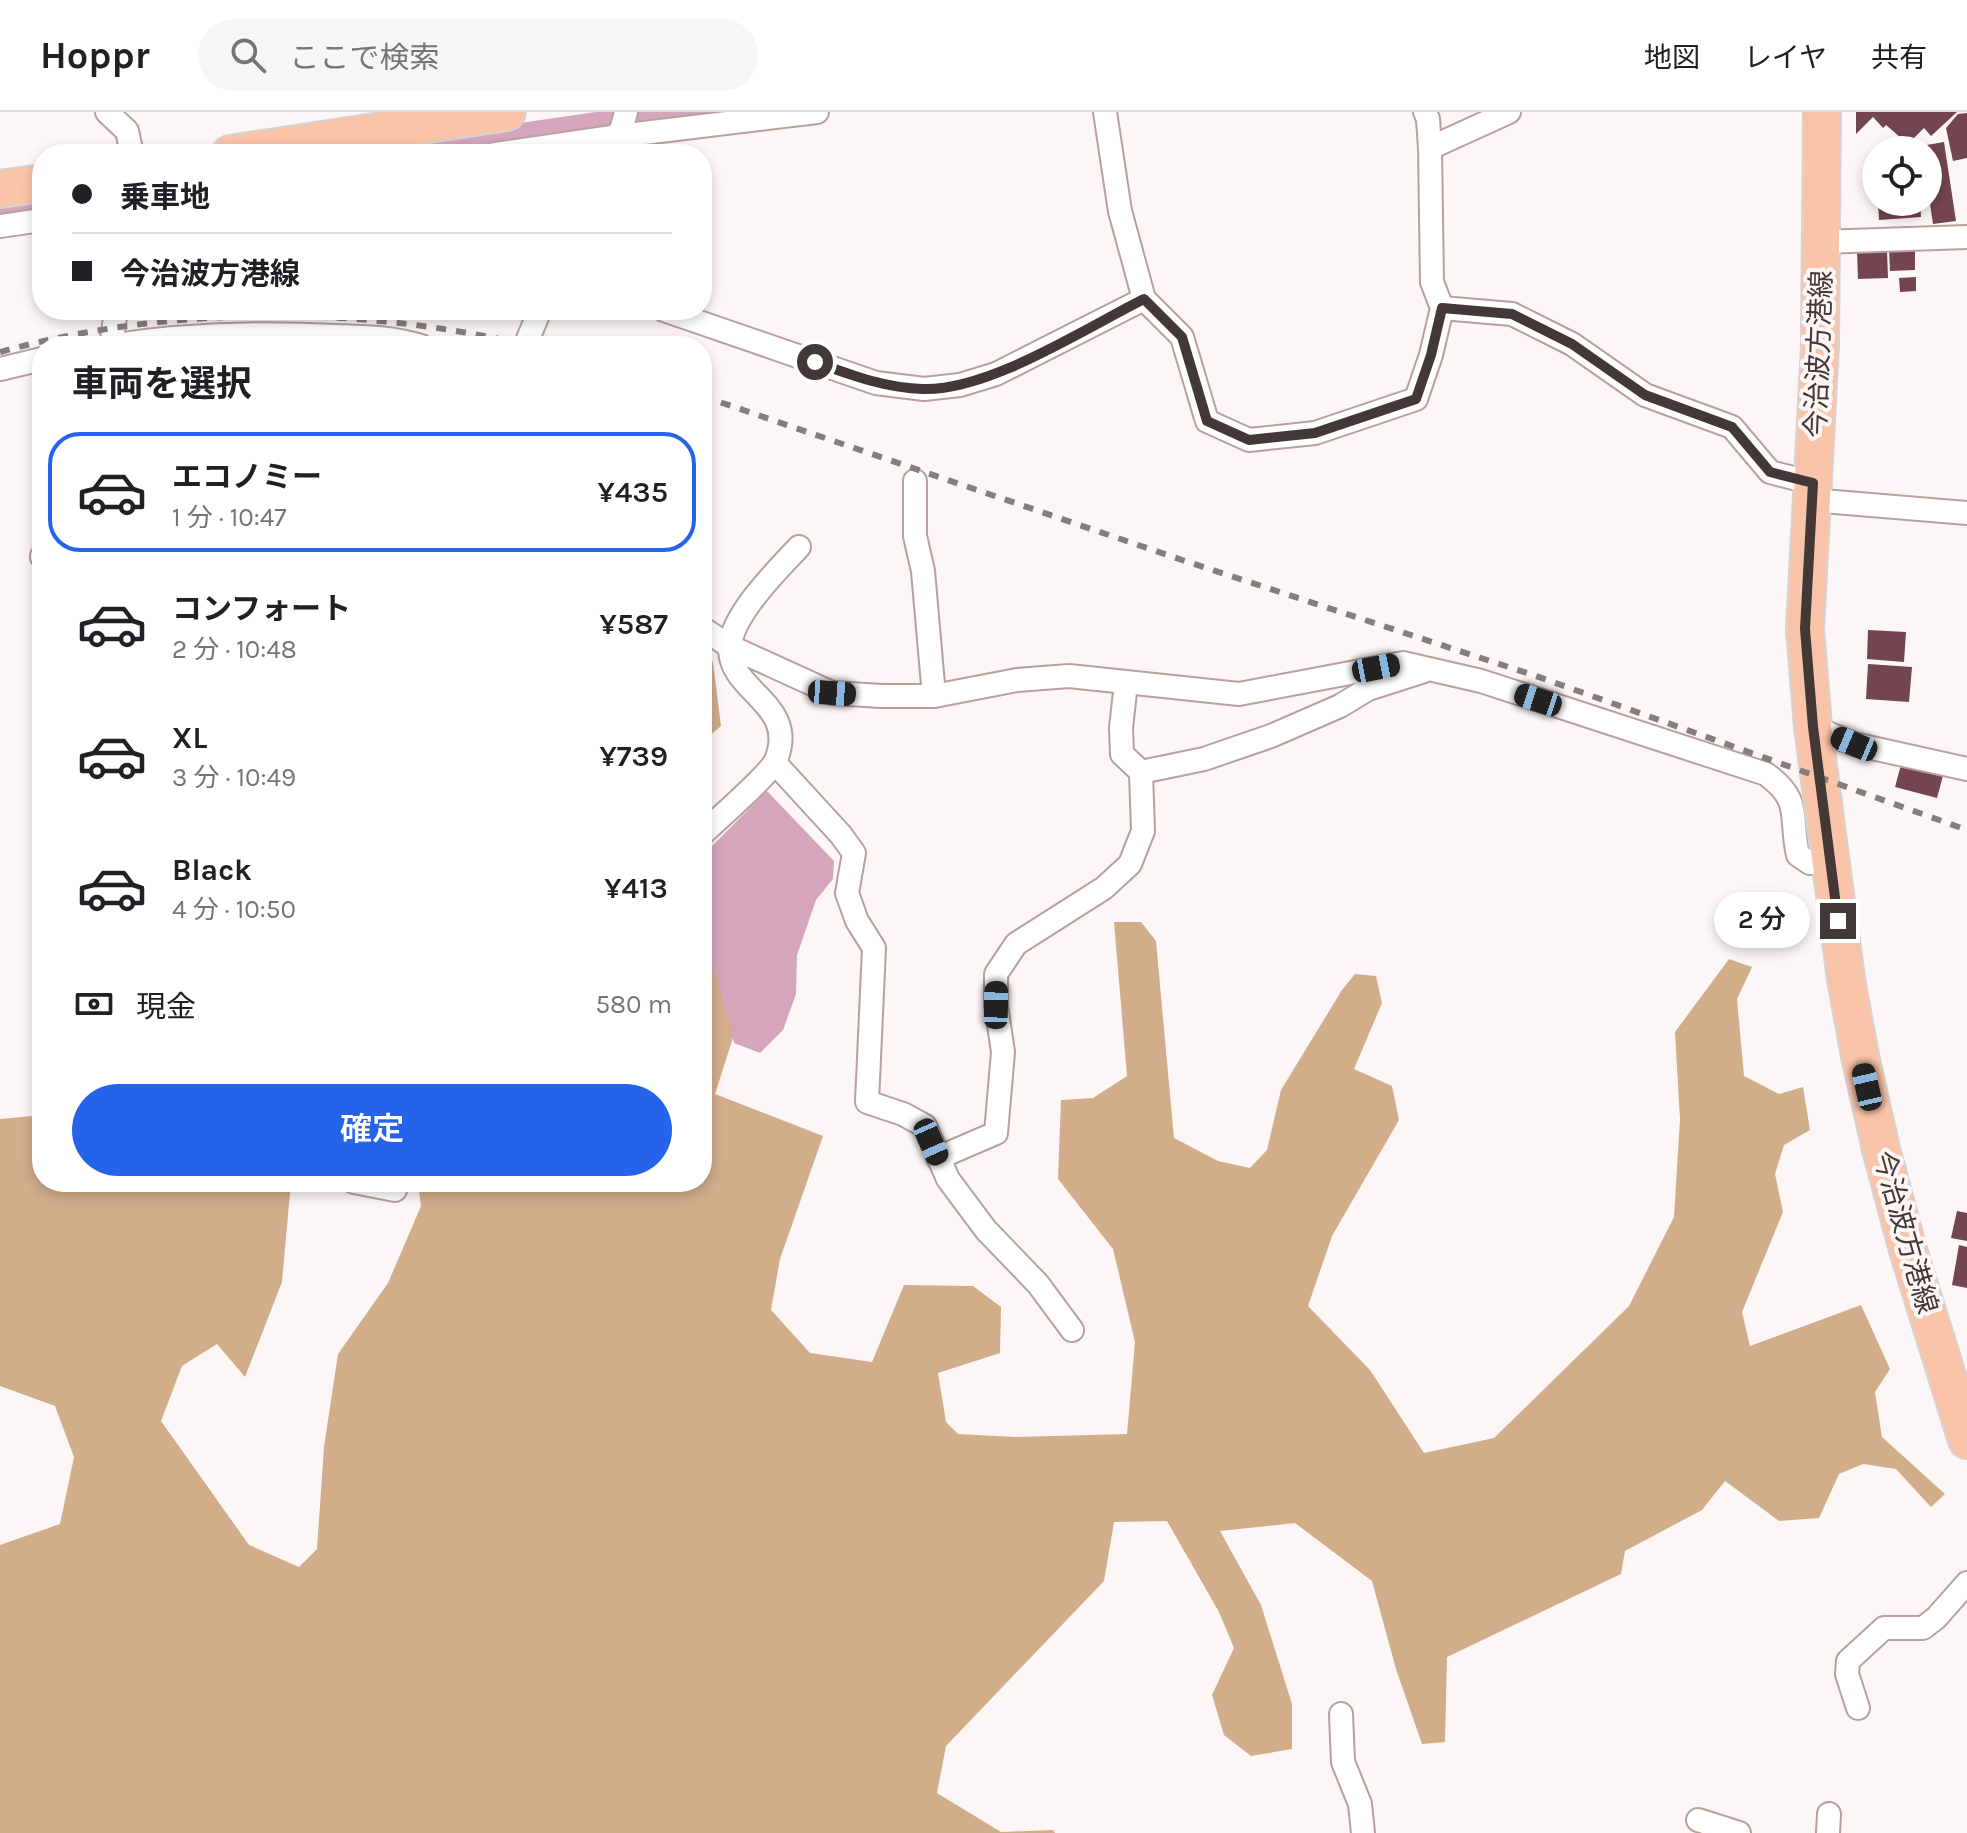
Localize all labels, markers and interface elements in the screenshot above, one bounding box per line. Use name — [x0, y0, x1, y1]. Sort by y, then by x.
search box — [198, 19, 758, 91]
text: Hoppr — [40, 33, 150, 78]
icon: search — [226, 33, 270, 77]
text: ここで検索 — [290, 40, 440, 76]
text: 地図 — [1644, 41, 1700, 74]
text: レイヤ — [1744, 41, 1827, 74]
text: 共有 — [1871, 41, 1927, 74]
map controls — [1862, 136, 1942, 216]
button: locate — [1862, 136, 1942, 216]
text: 乗車地 — [120, 179, 210, 215]
text: 今治波方港線 — [120, 256, 300, 292]
street label: 今治波方港線 — [1799, 269, 1838, 439]
route start — [797, 344, 833, 380]
text: 車両を選択 — [72, 363, 252, 405]
icon: car — [76, 456, 148, 528]
text: エコノミー — [172, 459, 322, 495]
text: ¥435 — [597, 474, 668, 510]
text: 1 分 · 10:47 — [172, 502, 287, 533]
icon: car — [76, 588, 148, 660]
text: コンフォート — [172, 591, 351, 627]
text: ¥587 — [600, 606, 668, 642]
text: 2 分 · 10:48 — [172, 634, 297, 665]
car — [1350, 652, 1402, 684]
car — [807, 679, 857, 707]
car — [1511, 681, 1565, 719]
icon: car — [76, 720, 148, 792]
text: XL — [172, 720, 207, 756]
car — [1827, 724, 1881, 764]
text: ¥739 — [600, 738, 668, 774]
text: 3 分 · 10:49 — [172, 762, 296, 793]
icon: car — [76, 852, 148, 924]
text: Black — [172, 852, 252, 888]
text: ¥413 — [604, 870, 668, 906]
callout: 2 分 — [1714, 893, 1810, 949]
text: 4 分 · 10:50 — [172, 894, 296, 925]
route end — [1820, 903, 1856, 939]
text: 2 分 — [1738, 904, 1786, 935]
car — [984, 981, 1008, 1029]
icon: cash — [72, 982, 116, 1026]
text: 現金 — [136, 989, 196, 1025]
text: 580 m — [595, 989, 672, 1020]
car — [1850, 1061, 1884, 1113]
button: 確定 — [72, 1084, 672, 1176]
car — [910, 1115, 952, 1169]
street label: 今治波方港線 — [1867, 1147, 1945, 1317]

